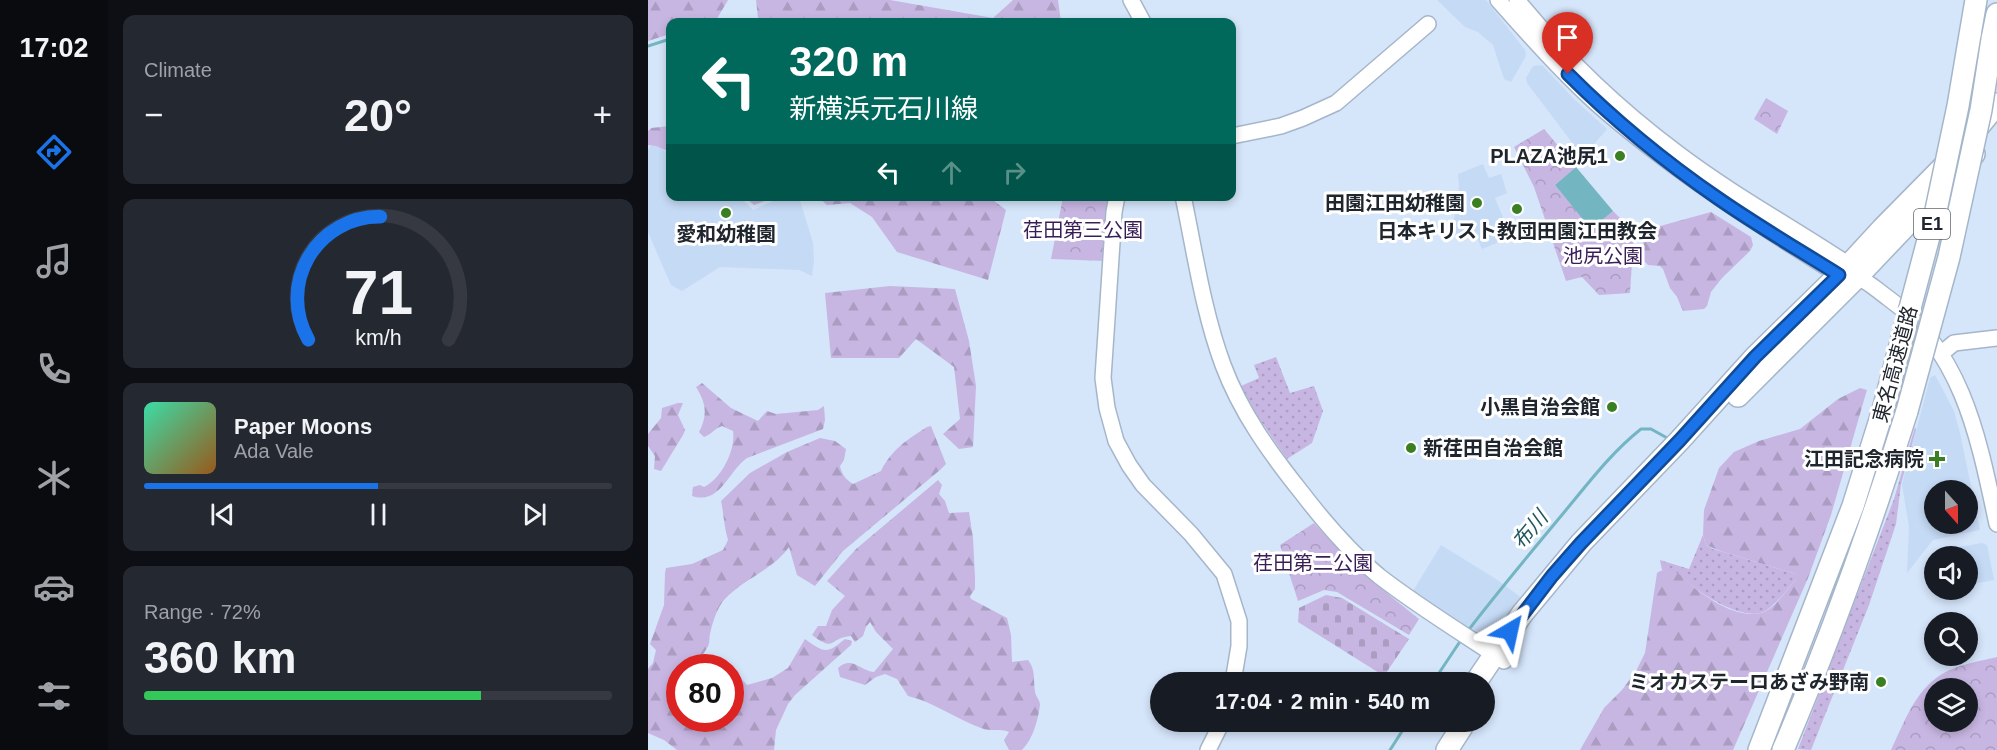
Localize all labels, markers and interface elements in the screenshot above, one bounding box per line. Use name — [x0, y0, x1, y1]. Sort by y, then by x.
pin — [1542, 12, 1593, 74]
icon: arrive — [1551, 21, 1584, 54]
text: 17:02 — [19, 33, 89, 63]
text: 320 m — [789, 38, 908, 85]
icon: left — [690, 42, 768, 120]
text: Climate — [144, 59, 212, 81]
text: 20° — [344, 90, 412, 141]
text: 新横浜元石川線 — [789, 94, 978, 124]
text: − — [144, 96, 163, 133]
text: + — [593, 96, 612, 133]
icon: directions — [33, 131, 75, 173]
place label: PLAZA池尻1 — [1490, 145, 1608, 167]
marker: PLAZA池尻1 — [1613, 149, 1627, 163]
icon: left — [872, 156, 905, 189]
icon: ahead — [935, 156, 968, 189]
icon: right — [998, 156, 1031, 189]
place label: 田園江田幼稚園 — [1325, 192, 1465, 214]
marker: 田園江田幼稚園 — [1470, 196, 1484, 210]
marker: 日本キリスト教団田園江田教会 — [1510, 202, 1524, 216]
marker: 愛和幼稚園 — [719, 206, 733, 220]
road number: E1 — [1914, 209, 1950, 239]
park label: 荏田第三公園 — [1023, 219, 1143, 241]
place label: 日本キリスト教団田園江田教会 — [1377, 220, 1657, 242]
place label: 愛和幼稚園 — [676, 223, 776, 245]
icon: music — [33, 240, 75, 282]
park label: 池尻公園 — [1563, 245, 1643, 267]
text: 71 — [343, 258, 413, 327]
street label: 東名高速道路 — [1869, 303, 1921, 425]
text: km/h — [355, 327, 401, 351]
icon: phone — [33, 348, 75, 390]
place label: 小黒自治会館 — [1480, 396, 1600, 418]
marker: 小黒自治会館 — [1605, 400, 1619, 414]
text: Paper Moons — [234, 414, 372, 439]
place label: 新荏田自治会館 — [1423, 437, 1563, 459]
text: Ada Vale — [234, 440, 314, 462]
marker: 新荏田自治会館 — [1404, 441, 1418, 455]
place label: 江田記念病院 — [1804, 448, 1924, 470]
marker: 江田記念病院 — [1928, 450, 1946, 468]
icon: climate — [33, 457, 75, 499]
north arrow — [1924, 480, 1978, 534]
map controls — [1924, 480, 1978, 732]
icon: previous — [206, 498, 239, 531]
icon: pause — [362, 498, 395, 531]
icon: next — [518, 498, 551, 531]
water label: 布川 — [1507, 505, 1553, 553]
button: sound — [1924, 546, 1978, 600]
park label: 荏田第二公園 — [1253, 552, 1373, 574]
icon: car — [33, 566, 75, 608]
position arrow — [1478, 599, 1542, 663]
text: Range · 72% — [144, 601, 261, 623]
button: search — [1924, 612, 1978, 666]
text: 360 km — [144, 632, 297, 683]
speed limit sign: 80 — [666, 654, 744, 732]
place label: ミオカステーロあざみ野南 — [1629, 671, 1869, 693]
icon: filters — [33, 675, 75, 717]
marker: ミオカステーロあざみ野南 — [1874, 675, 1888, 689]
button: layers — [1924, 678, 1978, 732]
text: 17:04 · 2 min · 540 m — [1215, 689, 1430, 714]

